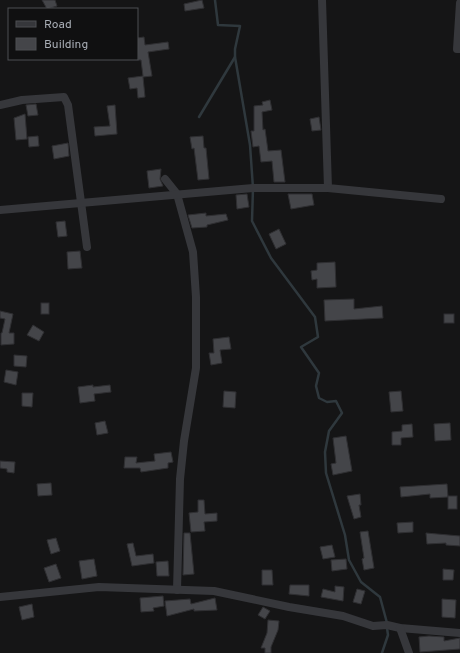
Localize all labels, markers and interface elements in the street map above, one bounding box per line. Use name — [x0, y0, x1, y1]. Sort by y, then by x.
legend — [8, 8, 138, 60]
text: Road — [44, 17, 72, 33]
text: Building — [44, 37, 88, 53]

